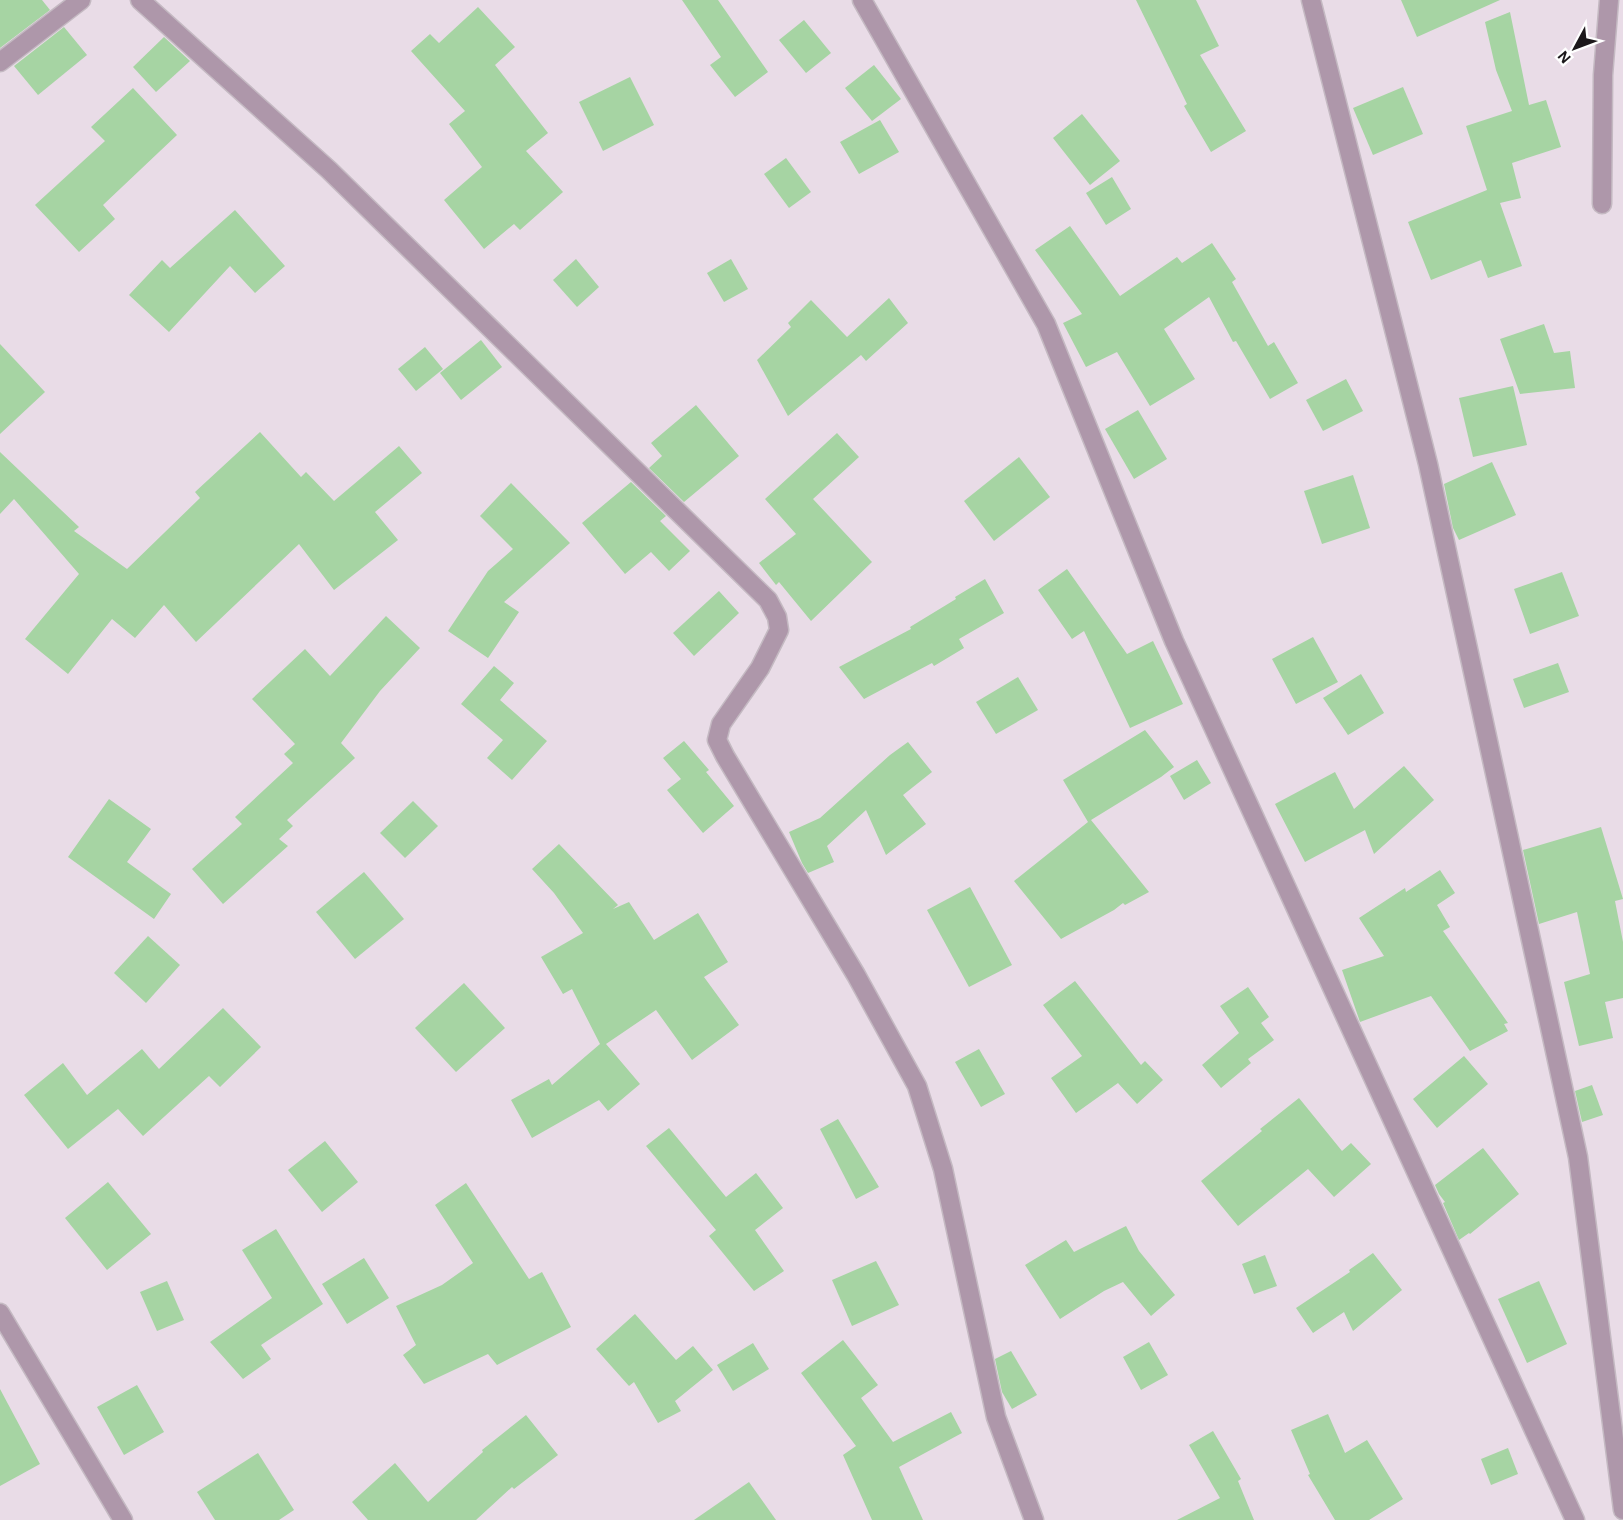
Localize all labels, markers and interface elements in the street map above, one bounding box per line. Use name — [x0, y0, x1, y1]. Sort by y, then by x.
north arrow — [1545, 18, 1605, 78]
text: N — [1555, 48, 1574, 67]

